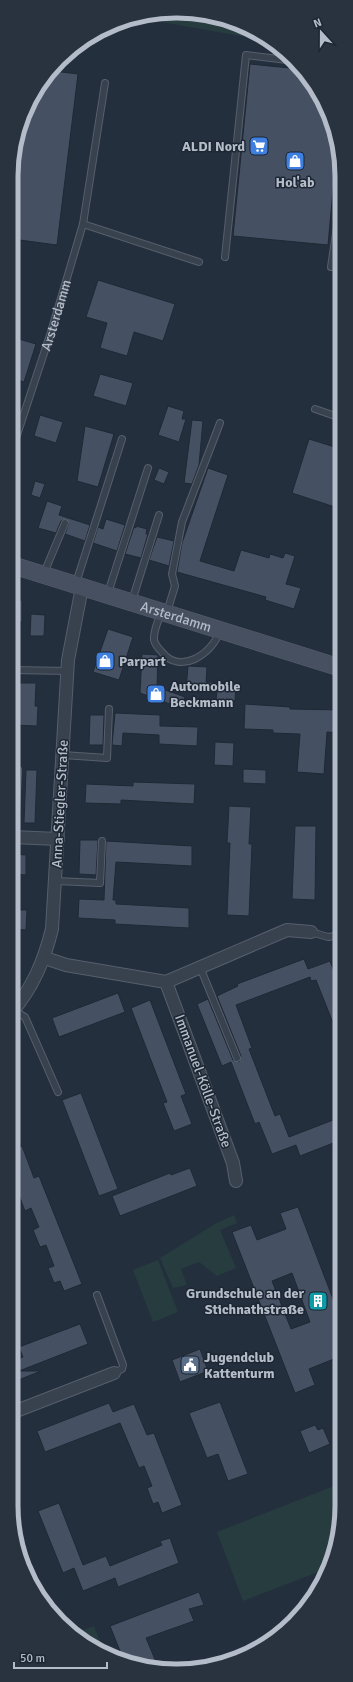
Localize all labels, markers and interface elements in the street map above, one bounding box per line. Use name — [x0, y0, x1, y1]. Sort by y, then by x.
north arrow — [301, 12, 341, 52]
text: N — [312, 16, 323, 31]
supermarket icon: ALDI Nord — [248, 135, 270, 157]
place label: ALDI Nord — [182, 138, 245, 155]
shop icon: Hol'ab — [284, 150, 306, 172]
place label: Hol'ab — [276, 174, 315, 191]
street label: Arsterdamm — [37, 277, 75, 353]
street label: Arsterdamm — [139, 597, 214, 635]
shop icon: Parpart — [94, 650, 116, 672]
place label: Parpart — [119, 653, 166, 670]
place label: Automobile Beckmann — [170, 678, 240, 711]
shop icon: Automobile Beckmann — [145, 683, 167, 705]
street label: Anna-Stiegler-Straße — [48, 739, 72, 869]
street label: Immanuel-Kölle-Straße — [171, 1012, 235, 1150]
place label: Grundschule an der Stichnathstraße — [186, 1285, 304, 1318]
building icon: Grundschule an der Stichnathstraße — [307, 1290, 329, 1312]
place label: Jugendclub Kattenturm — [204, 1349, 275, 1382]
public building icon: Jugendclub Kattenturm — [179, 1354, 201, 1376]
scale bar — [14, 1644, 107, 1670]
text: 50 m — [20, 1651, 45, 1666]

